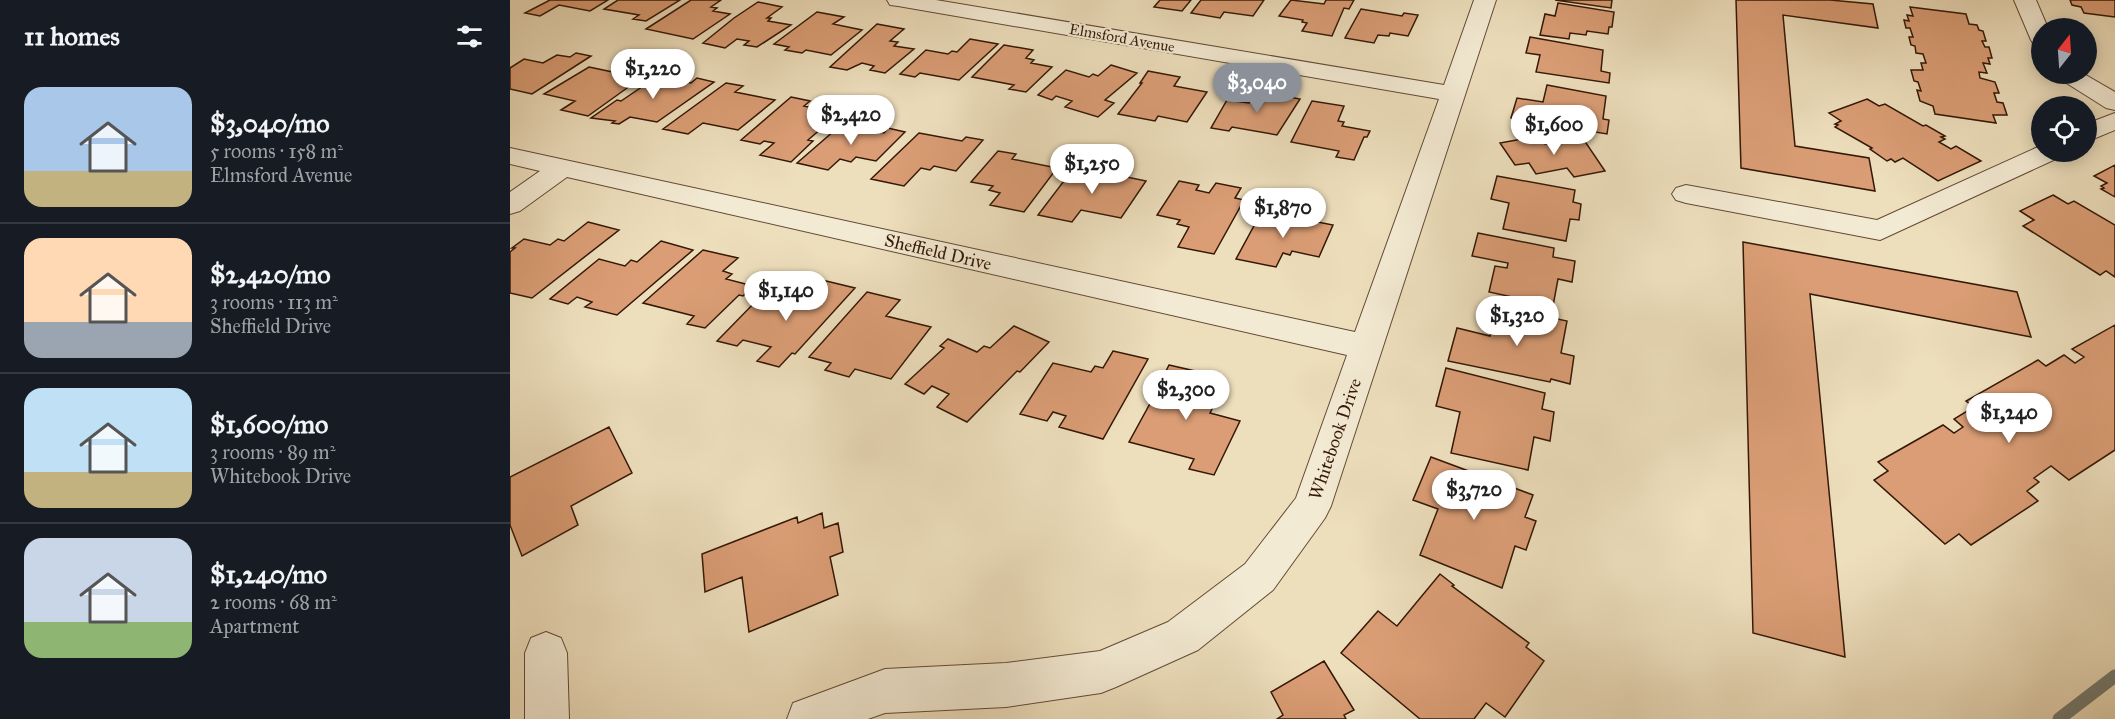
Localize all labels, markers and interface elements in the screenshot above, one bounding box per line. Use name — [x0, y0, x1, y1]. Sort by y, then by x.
north arrow — [2031, 18, 2097, 84]
map controls — [2031, 18, 2097, 162]
text: 11 homes — [24, 20, 120, 52]
icon: filters — [453, 20, 486, 53]
street label: Elmsford Avenue — [1068, 20, 1176, 56]
pin: $1,220 — [604, 49, 702, 100]
text: $1,220 — [625, 56, 681, 80]
pin: $3,040 — [1208, 63, 1306, 114]
text: $3,040 — [1227, 70, 1287, 94]
pin: $2,420 — [802, 95, 900, 146]
button: locate — [2031, 96, 2097, 162]
text: $2,420 — [821, 102, 881, 126]
pin: $1,600 — [1505, 105, 1603, 156]
text: $3,040/mo — [210, 107, 330, 139]
icon: home — [72, 111, 144, 183]
text: $1,600 — [1525, 112, 1583, 136]
text: 5 rooms · 158 m² — [210, 139, 343, 163]
pin: $1,250 — [1043, 144, 1141, 195]
text: $1,250 — [1064, 151, 1120, 175]
text: Elmsford Avenue — [210, 163, 352, 187]
pin: $1,870 — [1234, 188, 1332, 239]
text: $1,870 — [1254, 195, 1312, 219]
street label: Sheffield Drive — [882, 229, 994, 275]
text: $2,420/mo — [210, 258, 331, 290]
icon: home — [72, 262, 144, 334]
pin: $1,140 — [737, 271, 835, 322]
text: $1,140 — [758, 278, 814, 302]
text: 3 rooms · 113 m² — [210, 290, 338, 314]
pin: $1,320 — [1468, 296, 1566, 347]
text: $1,320 — [1490, 303, 1544, 327]
text: Sheffield Drive — [210, 314, 331, 338]
pin: $2,300 — [1137, 370, 1235, 421]
street label: Whitebook Drive — [1304, 375, 1366, 503]
text: $2,300 — [1157, 377, 1215, 401]
pin: $1,240 — [1960, 393, 2058, 444]
text: $1,240 — [1980, 400, 2038, 424]
text: $1,600/mo — [210, 408, 328, 440]
icon: home — [72, 412, 144, 484]
text: 3 rooms · 89 m² — [210, 440, 335, 464]
text: Whitebook Drive — [210, 464, 351, 488]
pin: $3,720 — [1425, 470, 1523, 521]
text: $3,720 — [1446, 477, 1502, 501]
text: $1,240/mo — [210, 558, 327, 590]
icon: home — [72, 562, 144, 634]
text: 2 rooms · 68 m² — [210, 590, 337, 614]
text: Apartment — [210, 614, 299, 638]

